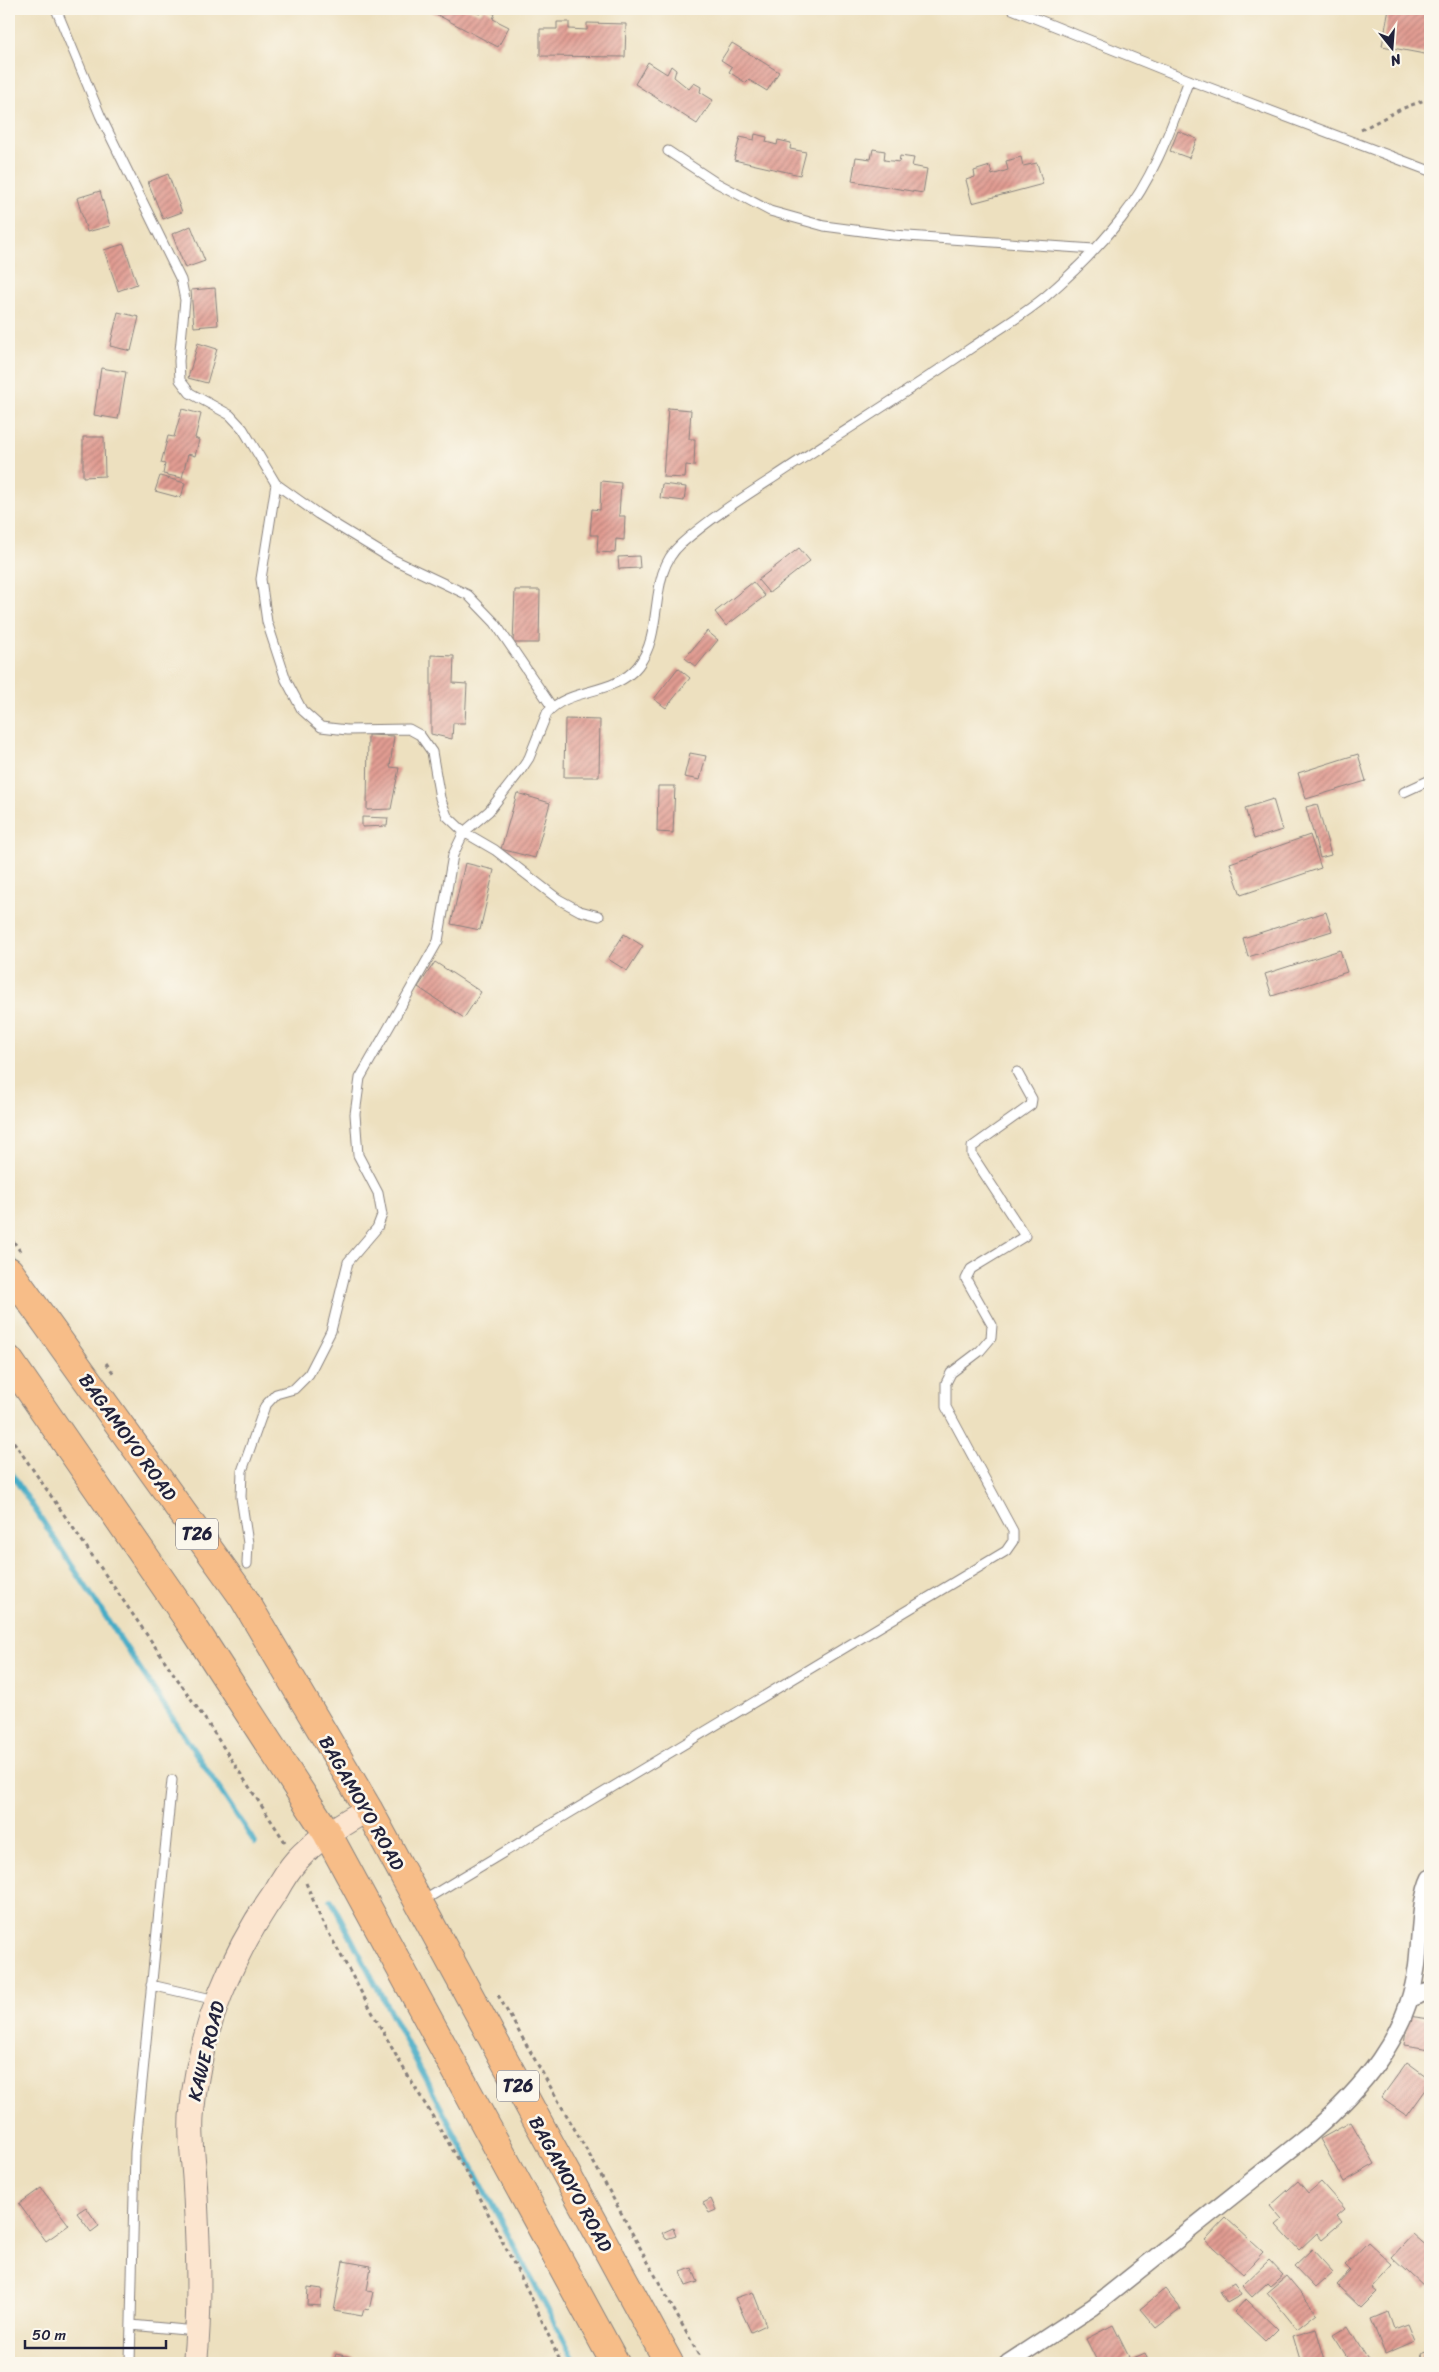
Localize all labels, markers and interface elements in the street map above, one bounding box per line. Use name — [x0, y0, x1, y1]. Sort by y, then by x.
north arrow — [1366, 22, 1416, 72]
text: N — [1387, 46, 1405, 73]
street label: BAGAMOYO ROAD — [70, 1366, 186, 1509]
road number: T26 — [176, 1518, 218, 1550]
street label: BAGAMOYO ROAD — [310, 1729, 415, 1877]
street label: KAWE ROAD — [178, 1997, 234, 2104]
road number: T26 — [497, 2070, 539, 2102]
street label: BAGAMOYO ROAD — [520, 2110, 623, 2259]
scale bar — [25, 2317, 166, 2349]
text: 50 m — [32, 2322, 67, 2348]

